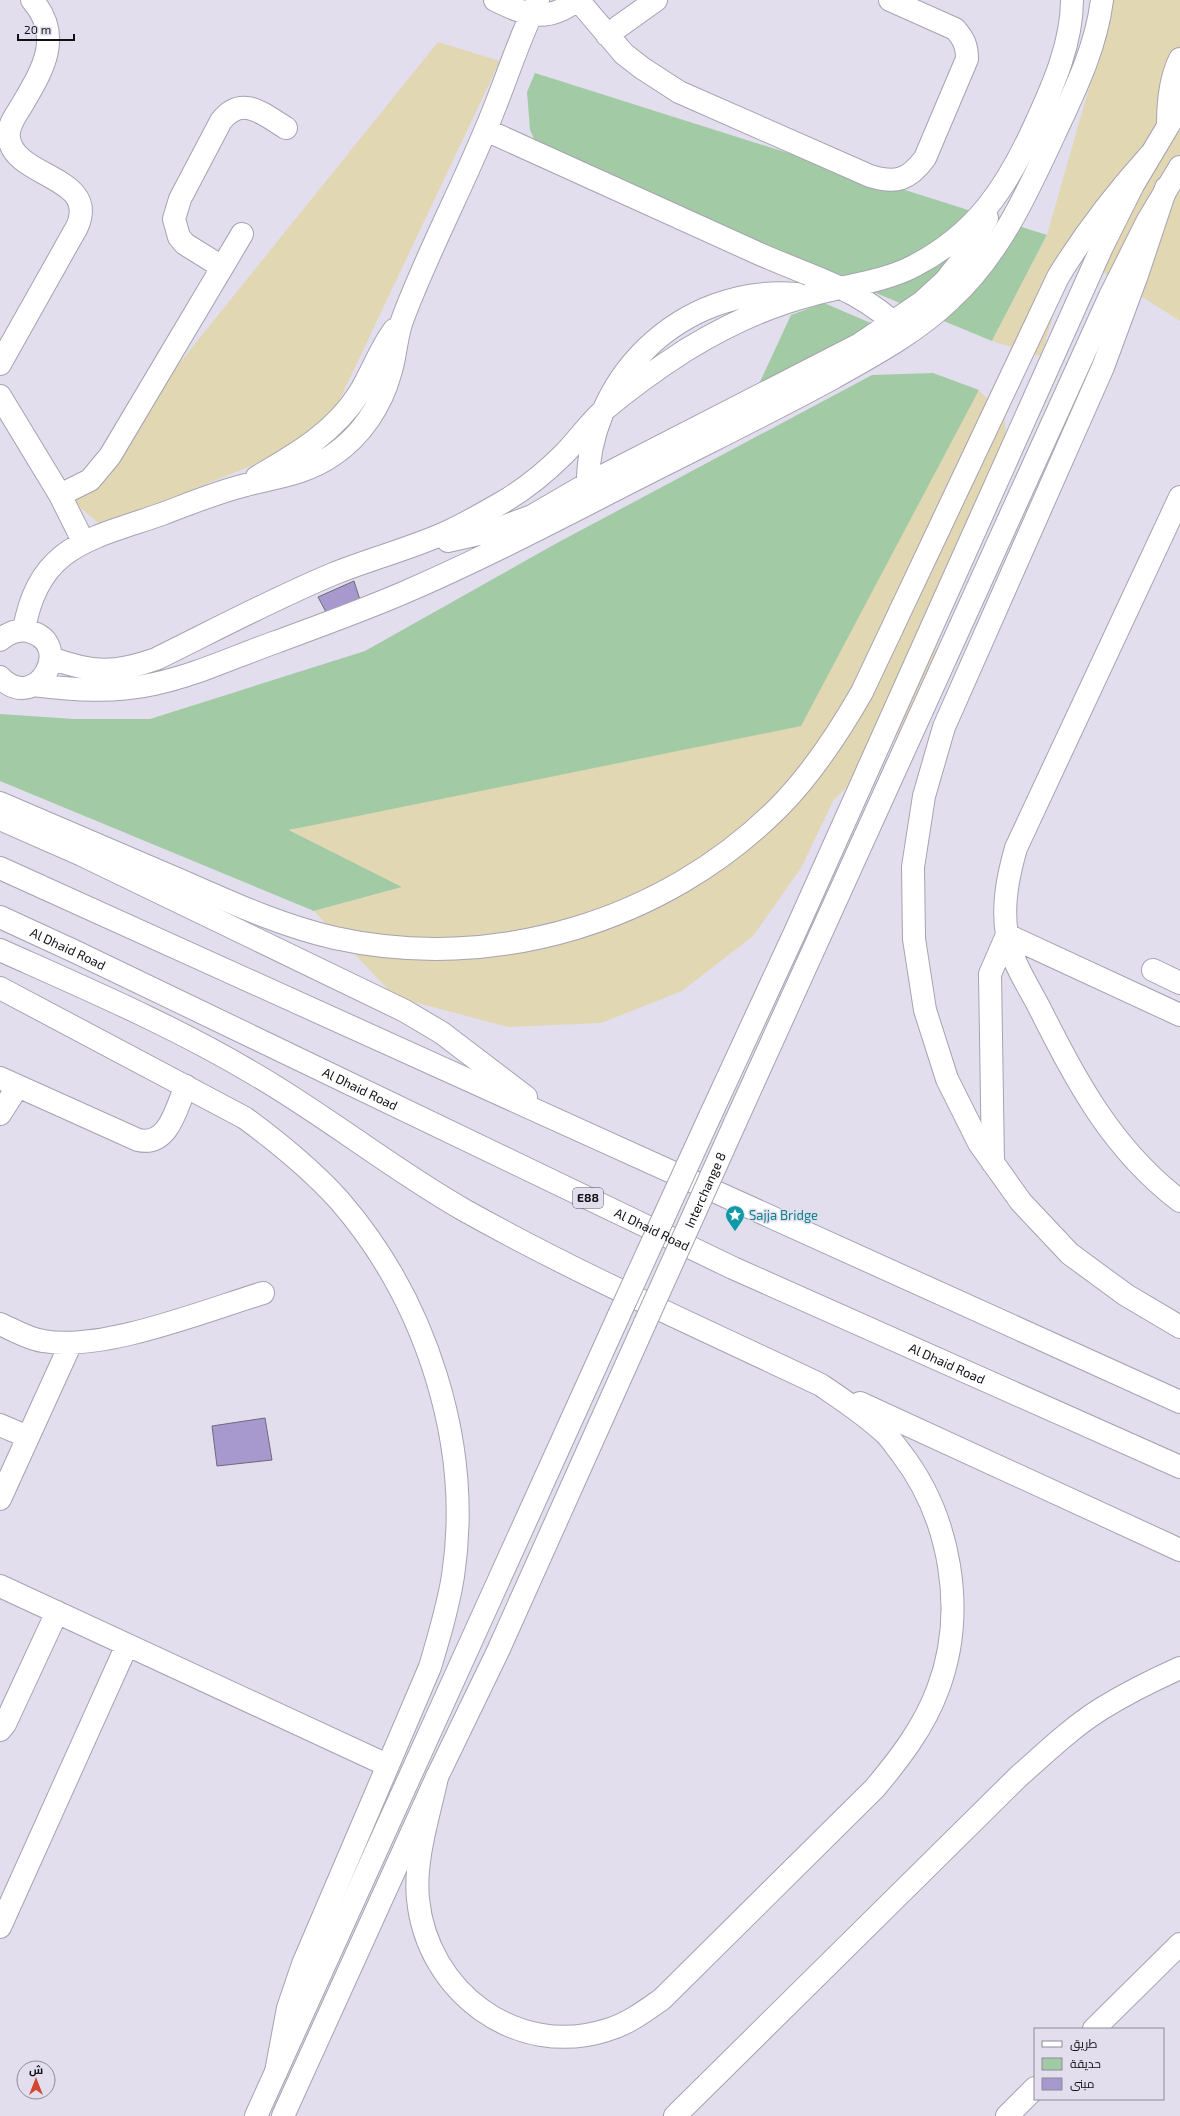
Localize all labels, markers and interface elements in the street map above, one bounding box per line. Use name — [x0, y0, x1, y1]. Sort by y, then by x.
scale bar — [18, 16, 74, 42]
text: 20 m — [24, 22, 51, 36]
street label: Al Dhaid Road — [28, 924, 108, 973]
street label: Al Dhaid Road — [320, 1064, 400, 1114]
street label: Interchange 8 — [681, 1149, 729, 1230]
road number: E88 — [573, 1188, 603, 1208]
street label: Al Dhaid Road — [612, 1204, 692, 1254]
place icon: Sajja Bridge — [724, 1204, 746, 1232]
place label: Sajja Bridge — [749, 1207, 818, 1223]
street label: Al Dhaid Road — [907, 1339, 987, 1387]
legend — [1034, 2028, 1164, 2100]
text: طريق — [1070, 2036, 1098, 2051]
text: حديقة — [1070, 2056, 1101, 2071]
north arrow — [16, 2060, 56, 2100]
text: ش — [29, 2063, 43, 2077]
text: مبنى — [1070, 2076, 1095, 2091]

